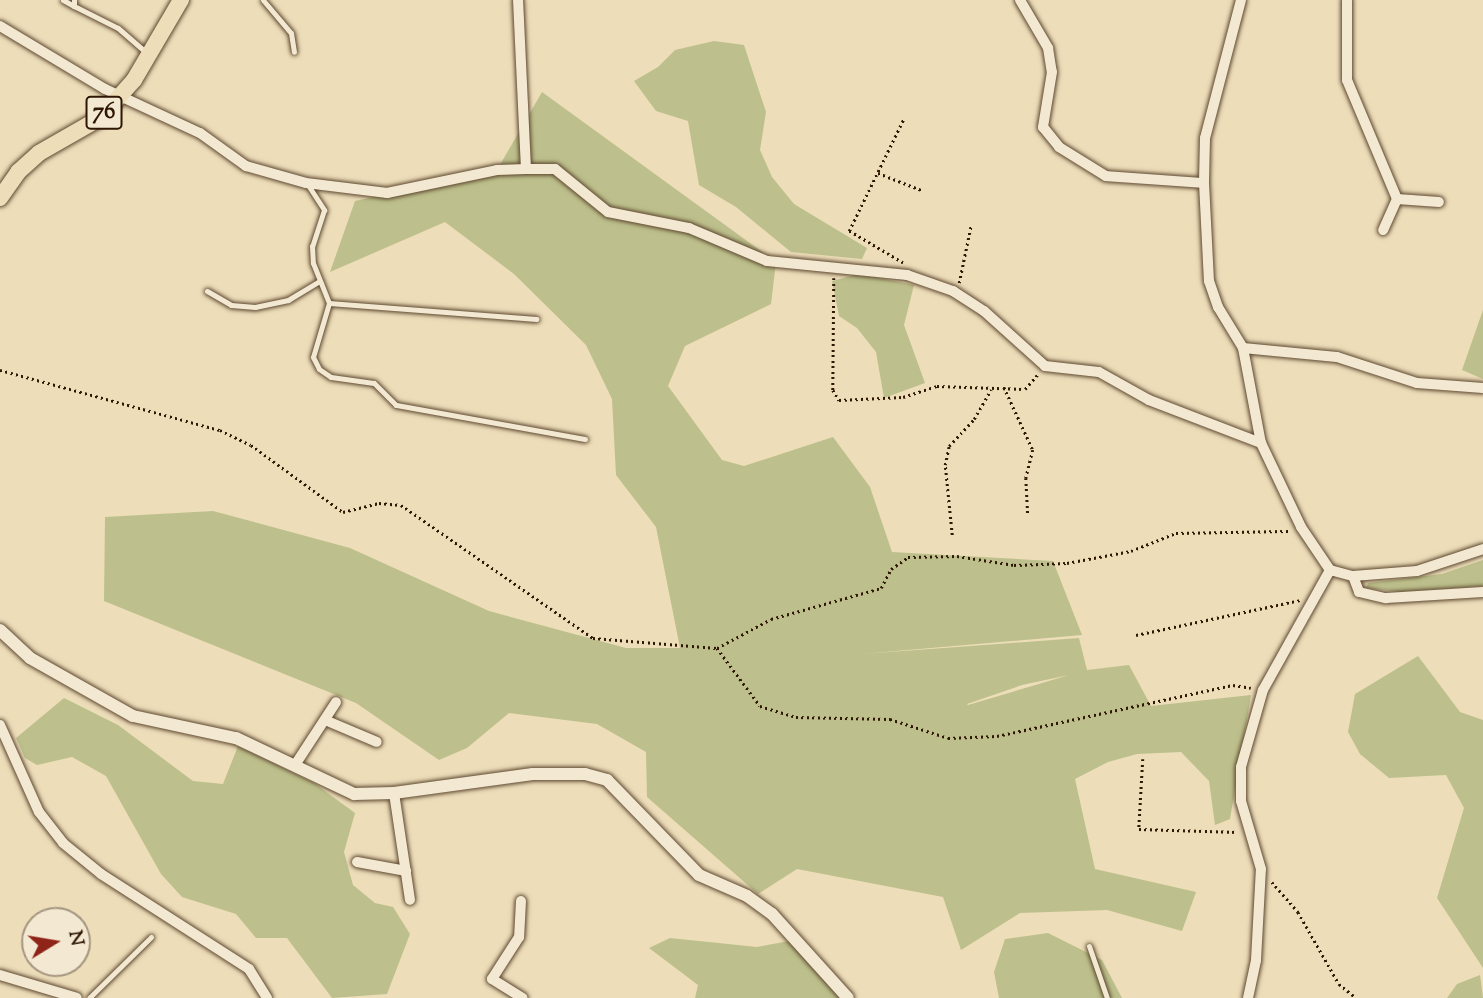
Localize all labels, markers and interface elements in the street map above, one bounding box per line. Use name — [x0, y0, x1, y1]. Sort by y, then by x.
road number: 76 — [85, 94, 123, 132]
north arrow — [21, 907, 91, 977]
text: N — [60, 928, 90, 948]

